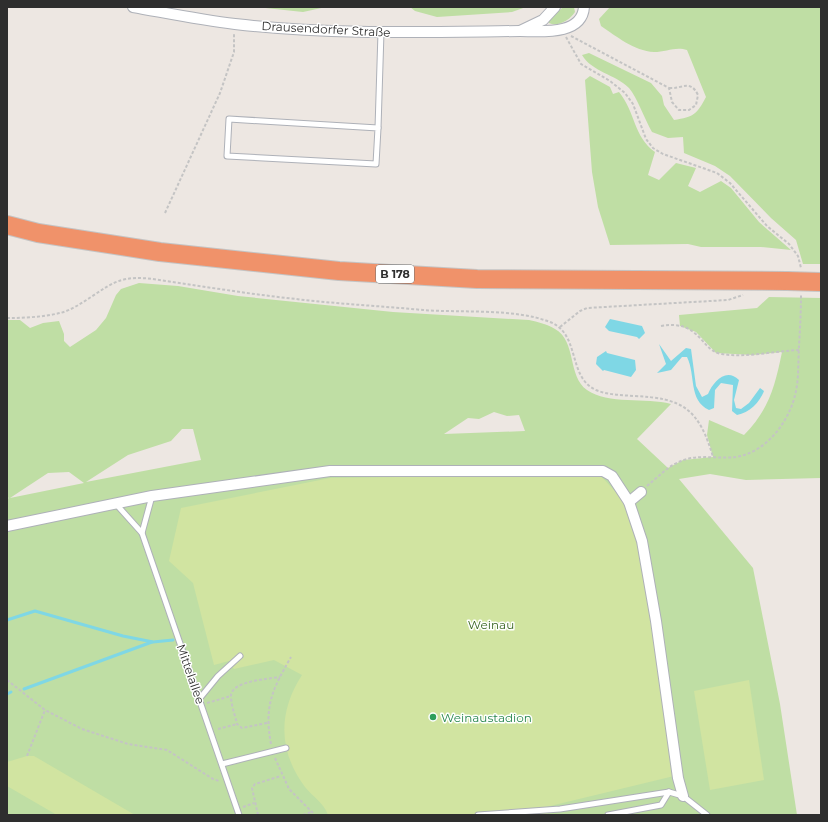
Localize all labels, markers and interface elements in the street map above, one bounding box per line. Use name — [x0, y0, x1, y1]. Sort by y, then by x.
street label: Drausendorfer Straße — [261, 18, 391, 40]
road number: B 178 — [376, 265, 414, 283]
park label: Weinau — [468, 617, 514, 632]
street label: Mittelallee — [174, 642, 208, 706]
place label: Weinaustadion — [441, 710, 532, 725]
marker: Weinaustadion — [428, 712, 438, 722]

